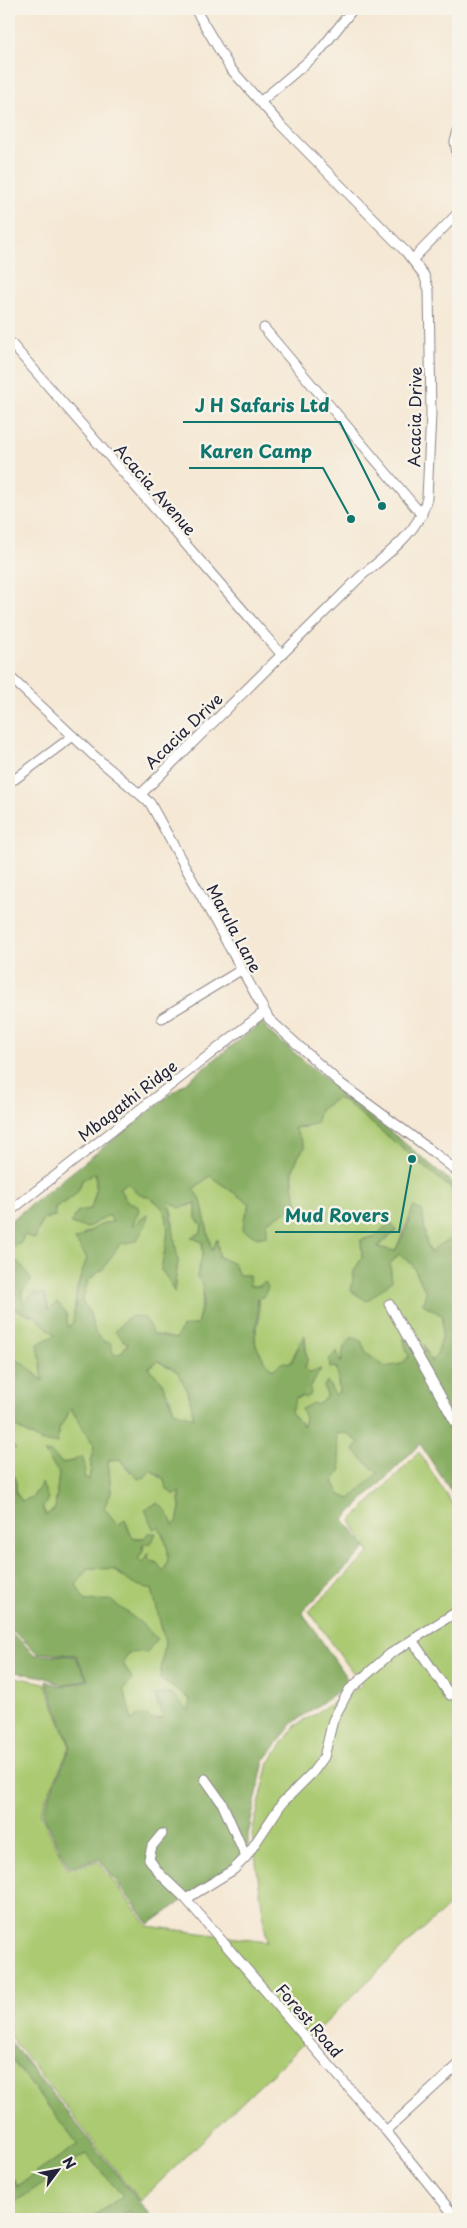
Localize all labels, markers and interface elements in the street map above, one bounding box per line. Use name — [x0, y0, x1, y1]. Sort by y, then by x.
street label: Acacia Drive — [401, 366, 427, 467]
callout: J H Safaris Ltd — [183, 389, 340, 422]
text: J H Safaris Ltd — [195, 391, 329, 418]
callout: Karen Camp — [189, 435, 323, 468]
text: Karen Camp — [200, 437, 312, 464]
street label: Acacia Avenue — [109, 438, 203, 540]
street label: Acacia Drive — [139, 686, 228, 774]
street label: Marula Lane — [202, 879, 268, 977]
street label: Mbagathi Ridge — [72, 1054, 182, 1146]
callout: Mud Rovers — [275, 1199, 399, 1232]
text: Mud Rovers — [285, 1201, 389, 1228]
street label: Forest Road — [271, 1978, 349, 2062]
north arrow — [32, 2146, 82, 2196]
text: N — [58, 2153, 81, 2173]

